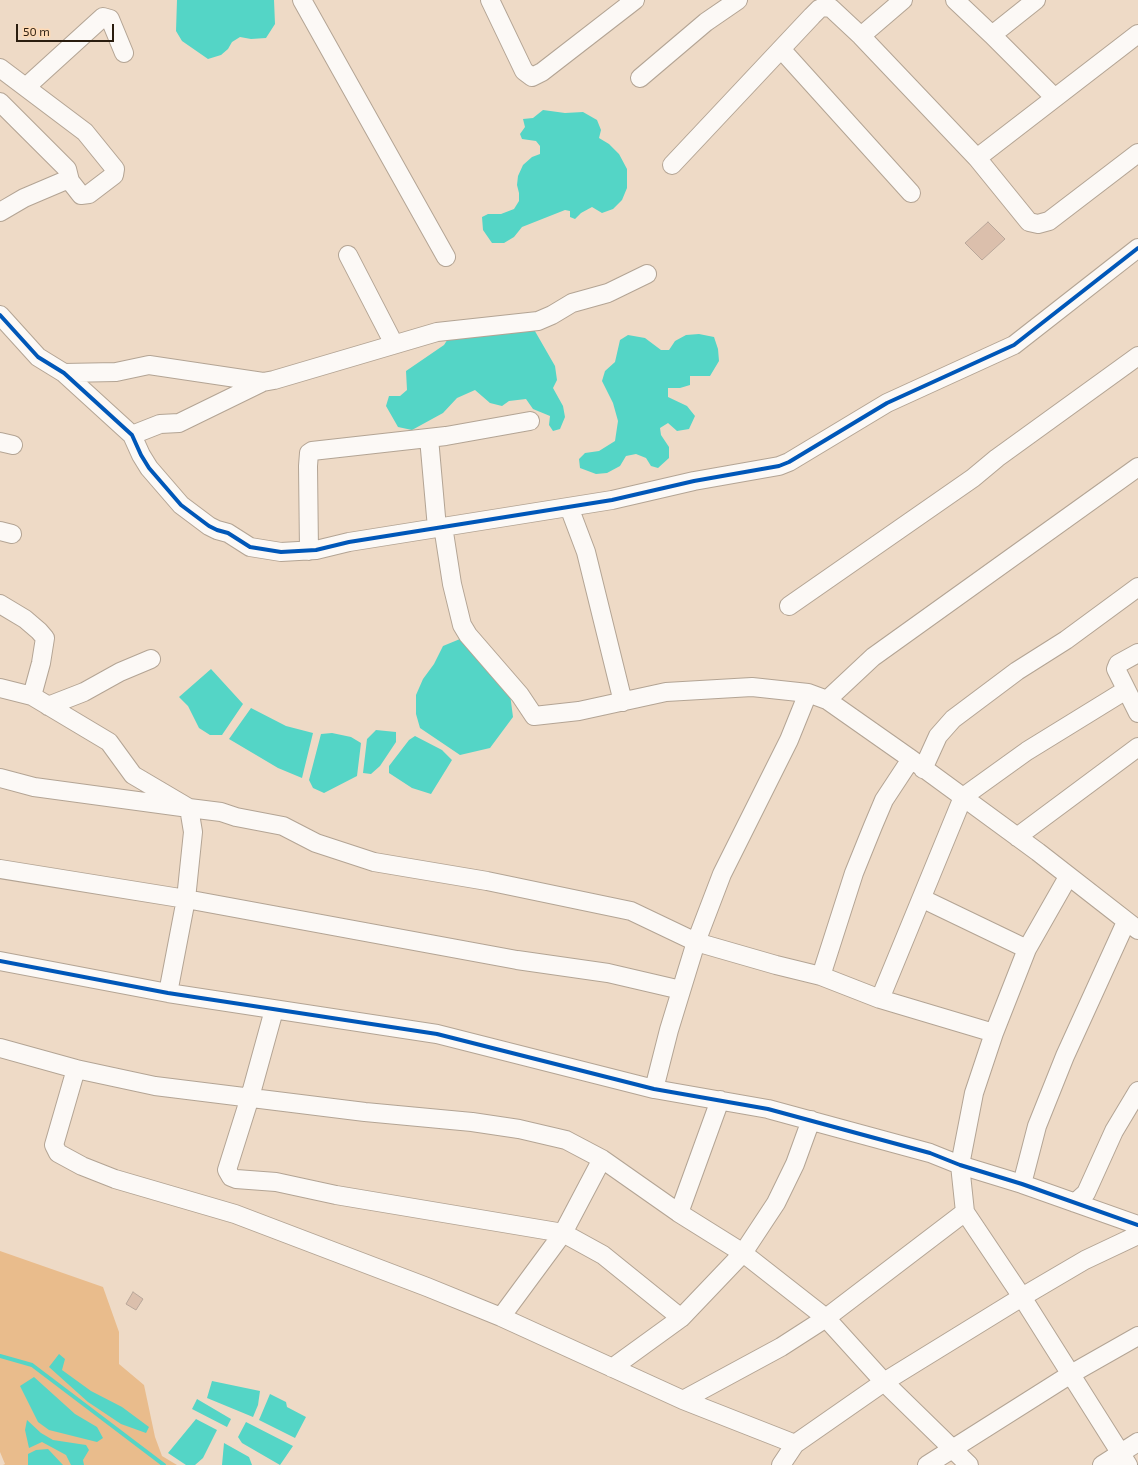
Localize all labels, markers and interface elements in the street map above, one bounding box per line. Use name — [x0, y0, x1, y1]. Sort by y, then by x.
scale bar — [18, 16, 116, 42]
text: 50 m — [23, 24, 50, 38]

